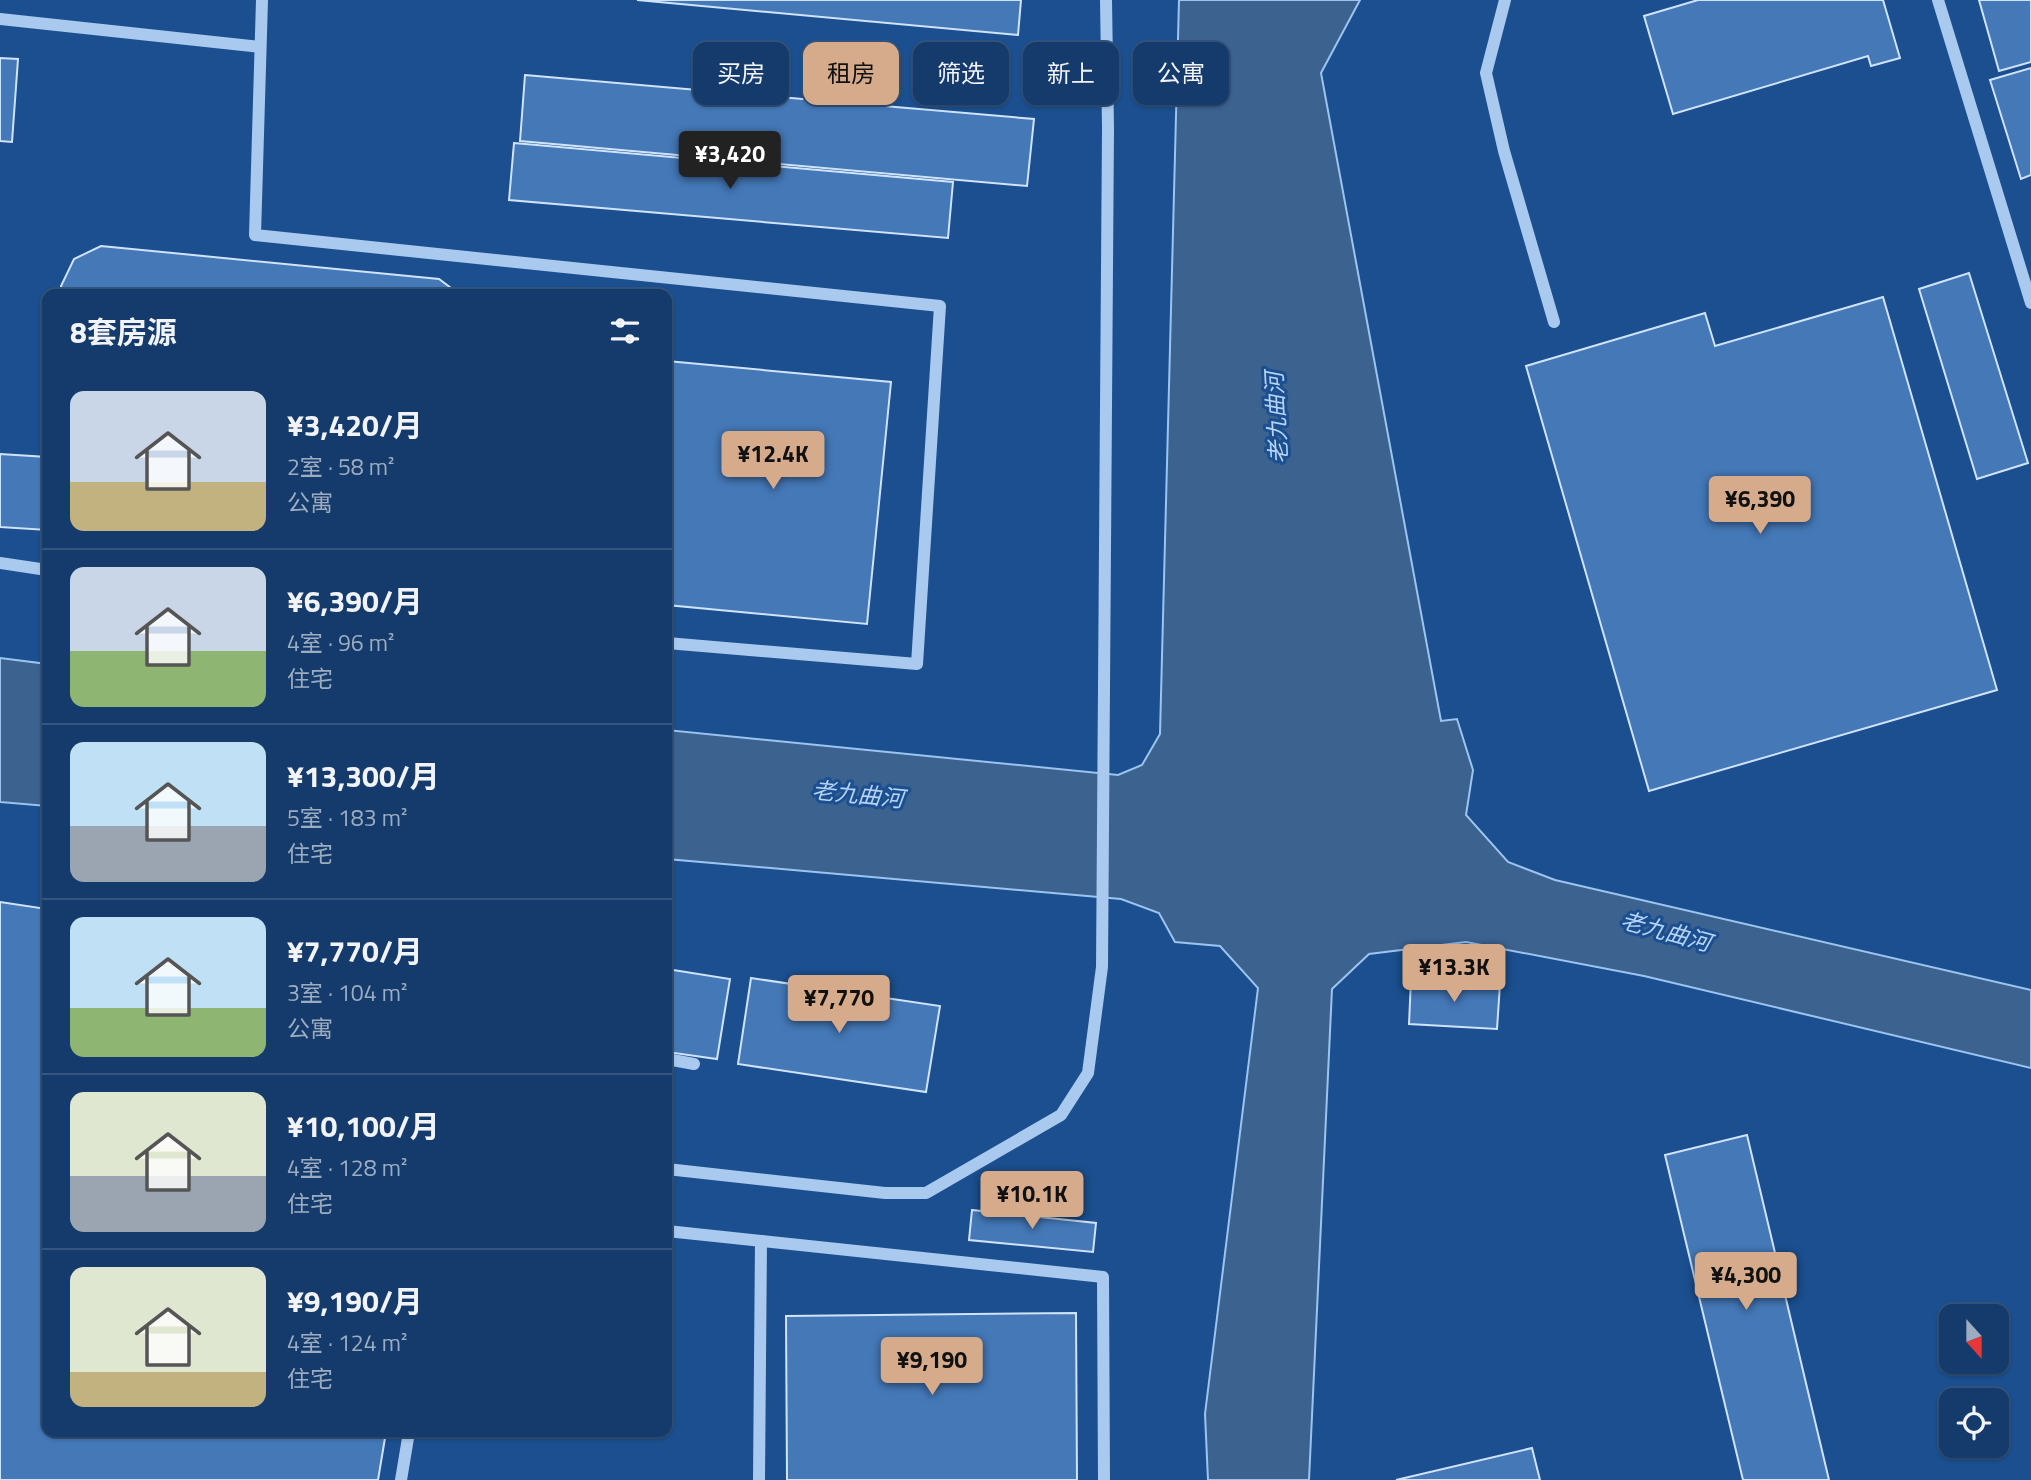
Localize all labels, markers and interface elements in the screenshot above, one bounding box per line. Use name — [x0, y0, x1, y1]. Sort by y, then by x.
chip: 买房 — [693, 42, 789, 105]
chip: 租房 — [803, 42, 899, 105]
chip: 筛选 — [913, 42, 1009, 105]
chip: 新上 — [1023, 42, 1119, 105]
chip: 公寓 — [1133, 42, 1229, 105]
pin: ¥3,420 — [673, 132, 787, 191]
text: ¥3,420 — [695, 136, 765, 171]
text: 8套房源 — [70, 309, 177, 355]
icon: filters — [606, 312, 644, 350]
water label: 老九曲河 — [1256, 367, 1296, 465]
text: ¥3,420/月 — [287, 402, 423, 448]
icon: home — [126, 419, 210, 503]
pin: ¥12.4K — [716, 432, 830, 491]
text: ¥12.4K — [737, 436, 809, 471]
text: 2室 · 58 m² — [287, 449, 394, 484]
pin: ¥6,390 — [1703, 476, 1817, 536]
text: ¥6,390 — [1725, 481, 1795, 516]
text: 公寓 — [287, 485, 333, 520]
text: ¥6,390/月 — [287, 578, 423, 624]
icon: home — [126, 595, 210, 679]
text: 4室 · 96 m² — [287, 625, 394, 660]
text: 住宅 — [287, 661, 333, 696]
text: ¥13,300/月 — [287, 753, 440, 799]
icon: home — [126, 770, 210, 854]
water label: 老九曲河 — [810, 772, 910, 817]
text: 5室 · 183 m² — [287, 800, 407, 835]
text: 住宅 — [287, 836, 333, 871]
water label: 老九曲河 — [1617, 902, 1719, 961]
text: ¥7,770/月 — [287, 928, 423, 974]
pin: ¥13.3K — [1397, 944, 1511, 1004]
icon: home — [126, 945, 210, 1029]
text: ¥13.3K — [1418, 949, 1490, 984]
text: 3室 · 104 m² — [287, 975, 407, 1010]
pin: ¥7,770 — [782, 976, 896, 1035]
text: ¥7,770 — [804, 980, 874, 1015]
text: 公寓 — [287, 1011, 333, 1046]
text: ¥10,100/月 — [287, 1103, 440, 1149]
icon: home — [126, 1120, 210, 1204]
text: 4室 · 128 m² — [287, 1150, 407, 1185]
pin: ¥10.1K — [975, 1172, 1089, 1231]
text: ¥10.1K — [996, 1176, 1068, 1211]
text: 住宅 — [287, 1186, 333, 1221]
pin: ¥4,300 — [1689, 1252, 1803, 1312]
text: ¥4,300 — [1711, 1257, 1781, 1292]
text: ¥9,190/月 — [287, 1278, 423, 1324]
icon: home — [126, 1295, 210, 1379]
north arrow — [1939, 1304, 2009, 1374]
map controls — [1939, 1304, 2009, 1458]
text: 4室 · 124 m² — [287, 1325, 407, 1360]
pin: ¥9,190 — [875, 1338, 989, 1397]
text: ¥9,190 — [897, 1342, 967, 1377]
text: 住宅 — [287, 1361, 333, 1396]
button: locate — [1939, 1388, 2009, 1458]

